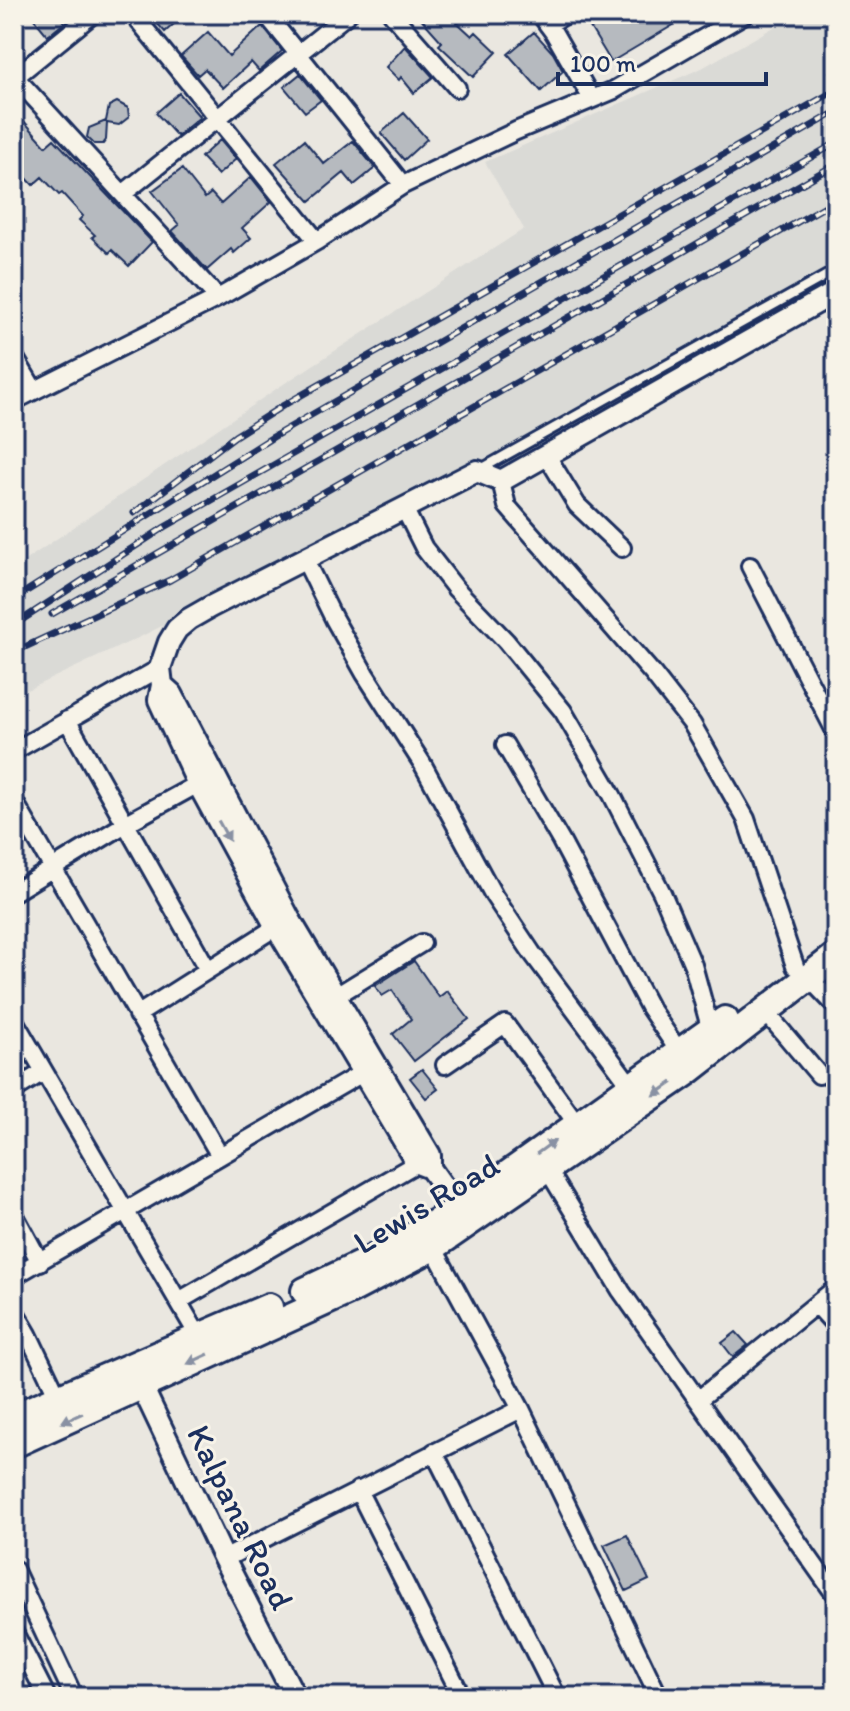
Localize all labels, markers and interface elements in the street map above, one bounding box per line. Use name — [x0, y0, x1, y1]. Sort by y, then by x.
scale bar — [558, 36, 766, 86]
text: 100 m — [570, 49, 636, 78]
one-way arrow — [218, 820, 231, 843]
one-way arrow — [653, 1080, 674, 1096]
one-way arrow — [536, 1140, 556, 1156]
street label: Lewis Road — [346, 1144, 507, 1263]
one-way arrow — [186, 1352, 210, 1366]
one-way arrow — [60, 1411, 84, 1425]
street label: Kalpana Road — [178, 1418, 303, 1616]

